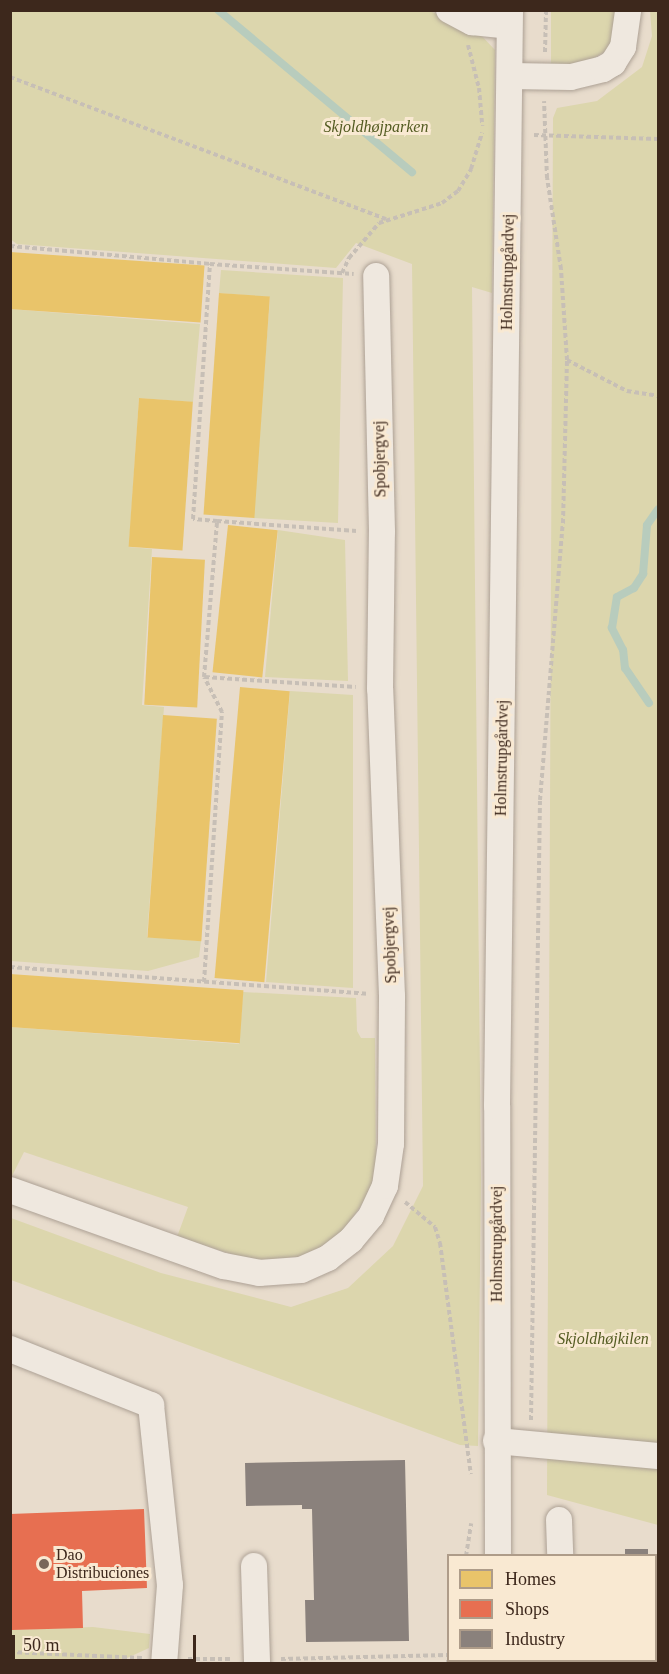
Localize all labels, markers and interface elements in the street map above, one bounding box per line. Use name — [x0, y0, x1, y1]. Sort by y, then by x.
park label: Skjoldhøjparken — [324, 117, 428, 137]
street label: Holmstrupgårdvej — [497, 214, 519, 330]
street label: Spobjergvej — [370, 420, 390, 498]
street label: Holmstrupgårdvej — [491, 700, 513, 816]
street label: Spobjergvej — [379, 906, 401, 984]
street label: Holmstrupgårdvej — [487, 1186, 507, 1302]
park label: Skjoldhøjkilen — [557, 1329, 649, 1349]
place label: Dao Distribuciones — [56, 1545, 149, 1583]
legend — [447, 1554, 657, 1662]
marker: Dao Distribuciones — [37, 1557, 51, 1571]
text: Homes — [505, 1569, 556, 1589]
text: Shops — [505, 1599, 549, 1619]
scale bar — [15, 1623, 200, 1661]
text: Industry — [505, 1629, 565, 1649]
text: 50 m — [23, 1635, 60, 1655]

